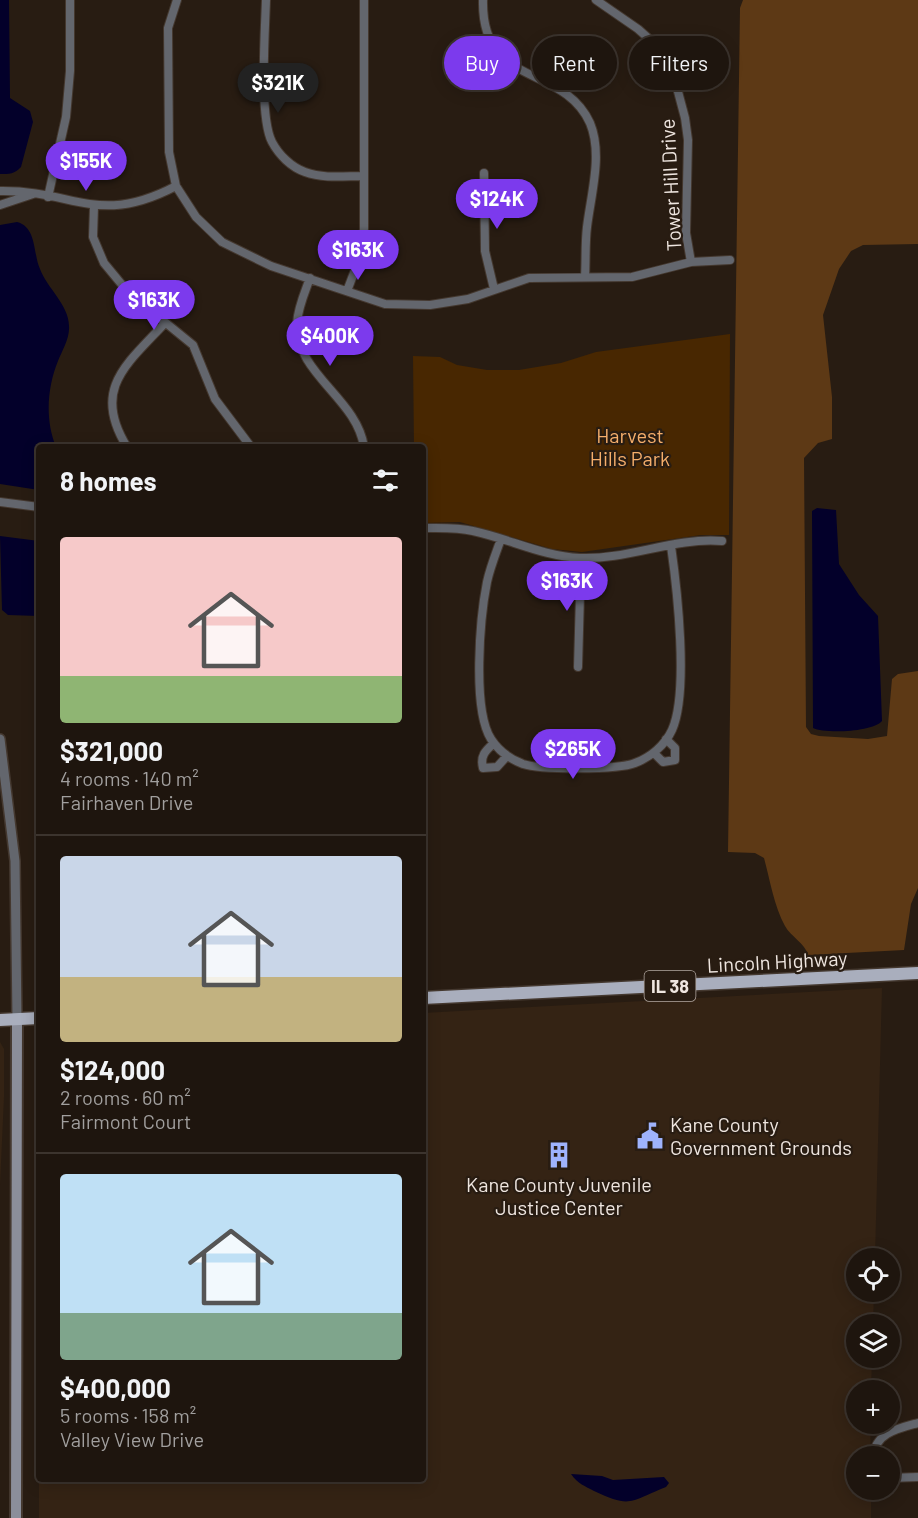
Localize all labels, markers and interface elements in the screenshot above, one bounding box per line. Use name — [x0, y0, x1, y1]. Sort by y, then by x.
chip: Buy — [444, 36, 520, 90]
chip: Rent — [532, 36, 617, 90]
chip: Filters — [629, 36, 729, 90]
pin: $321K — [236, 63, 320, 114]
text: $321K — [252, 70, 304, 94]
street label: Tower Hill Drive — [655, 118, 685, 252]
pin: $155K — [44, 141, 128, 192]
text: $155K — [60, 148, 112, 172]
pin: $124K — [455, 179, 539, 230]
text: $124K — [470, 186, 524, 210]
pin: $163K — [316, 230, 400, 281]
text: $163K — [332, 237, 384, 261]
pin: $163K — [112, 280, 196, 331]
text: $163K — [128, 287, 180, 311]
pin: $400K — [288, 316, 372, 367]
text: $400K — [301, 323, 359, 347]
park label: Harvest Hills Park — [590, 423, 670, 470]
icon: filters — [369, 464, 402, 497]
text: 8 homes — [60, 465, 157, 496]
pin: $163K — [525, 561, 609, 612]
text: $163K — [541, 568, 593, 592]
icon: home — [177, 576, 285, 684]
pin: $265K — [531, 729, 615, 780]
text: $321,000 — [60, 735, 163, 766]
text: $265K — [545, 736, 601, 760]
text: 4 rooms · 140 m² — [60, 766, 199, 790]
text: Fairhaven Drive — [60, 790, 193, 814]
icon: home — [177, 895, 285, 1003]
street label: Lincoln Highway — [706, 945, 848, 977]
road number: IL 38 — [644, 971, 696, 1001]
text: $124,000 — [60, 1054, 165, 1085]
text: 2 rooms · 60 m² — [60, 1085, 191, 1109]
text: Fairmont Court — [60, 1109, 191, 1133]
place label: Kane County Government Grounds — [670, 1112, 852, 1159]
public building icon: Kane County Government Grounds — [635, 1121, 665, 1151]
building icon: Kane County Juvenile Justice Center — [544, 1140, 574, 1170]
place label: Kane County Juvenile Justice Center — [466, 1172, 652, 1219]
icon: home — [177, 1213, 285, 1321]
map controls — [846, 1248, 900, 1500]
button: locate — [846, 1248, 900, 1302]
button: layers — [846, 1314, 900, 1368]
text: $400,000 — [60, 1372, 171, 1403]
button: + — [846, 1380, 900, 1434]
text: 5 rooms · 158 m² — [60, 1403, 196, 1427]
text: Valley View Drive — [60, 1427, 204, 1451]
button: − — [846, 1446, 900, 1500]

